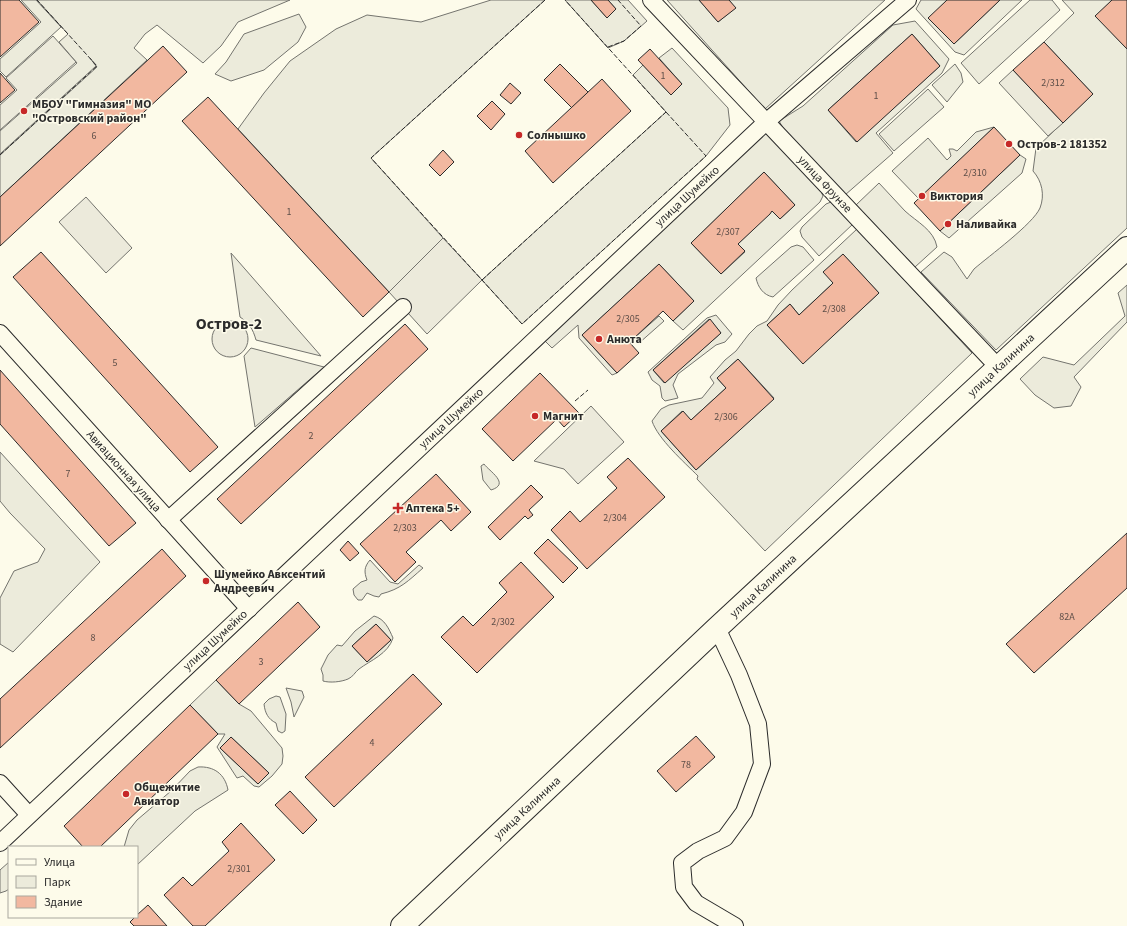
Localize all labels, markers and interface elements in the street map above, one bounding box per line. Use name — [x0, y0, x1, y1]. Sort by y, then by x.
house number: 1 — [661, 69, 666, 83]
house number: 2/312 — [1041, 76, 1065, 90]
house number: 1 — [874, 89, 879, 103]
place label: МБОУ "Гимназия" МО "Островский район" — [32, 96, 151, 127]
marker: МБОУ "Гимназия" МО "Островский район" — [19, 106, 29, 116]
place label: Солнышко — [527, 127, 586, 144]
house number: 6 — [92, 129, 97, 143]
marker: Солнышко — [514, 130, 524, 140]
place label: Остров-2 181352 — [1017, 136, 1107, 153]
marker: Остров-2 181352 — [1004, 139, 1014, 149]
street label: улица Фрунзе — [794, 152, 856, 217]
street label: улица Шумейко — [651, 162, 723, 231]
house number: 2/310 — [963, 166, 987, 180]
place label: Виктория — [930, 188, 983, 205]
marker: Виктория — [917, 191, 927, 201]
house number: 1 — [287, 205, 292, 219]
place label: Наливайка — [956, 216, 1017, 233]
marker: Наливайка — [943, 219, 953, 229]
house number: 2/307 — [716, 225, 740, 239]
house number: 2/308 — [822, 302, 846, 316]
house number: 2/305 — [616, 312, 640, 326]
district label: Остров-2 — [196, 313, 262, 335]
street label: улица Калинина — [964, 330, 1039, 401]
place label: Анюта — [606, 331, 642, 348]
marker: Анюта — [594, 334, 604, 344]
house number: 5 — [113, 356, 118, 370]
street label: улица Шумейко — [415, 384, 487, 453]
place label: Магнит — [543, 408, 584, 425]
house number: 2/306 — [714, 410, 738, 424]
marker: Магнит — [530, 411, 540, 421]
street label: Авиационная улица — [82, 427, 165, 516]
house number: 2 — [309, 429, 314, 443]
house number: 7 — [66, 467, 71, 481]
place label: Аптека 5+ — [405, 500, 460, 517]
marker: Аптека 5+ — [393, 503, 403, 513]
house number: 2/304 — [603, 511, 627, 525]
house number: 2/303 — [393, 521, 417, 535]
street label: улица Калинина — [726, 551, 801, 622]
place label: Шумейко Авксентий Андреевич — [213, 566, 326, 597]
marker: Шумейко Авксентий Андреевич — [201, 576, 211, 586]
street label: улица Шумейко — [179, 606, 251, 675]
house number: 82А — [1059, 610, 1075, 624]
house number: 2/302 — [491, 615, 515, 629]
house number: 8 — [91, 631, 96, 645]
house number: 3 — [259, 655, 264, 669]
house number: 4 — [370, 736, 375, 750]
house number: 78 — [681, 758, 691, 772]
street label: улица Калинина — [490, 773, 565, 844]
place label: Общежитие Авиатор — [133, 779, 200, 810]
marker: Общежитие Авиатор — [121, 789, 131, 799]
legend — [8, 846, 138, 918]
text: Улица — [44, 854, 75, 871]
house number: 2/301 — [227, 862, 251, 876]
text: Парк — [44, 874, 70, 891]
text: Здание — [44, 894, 83, 911]

